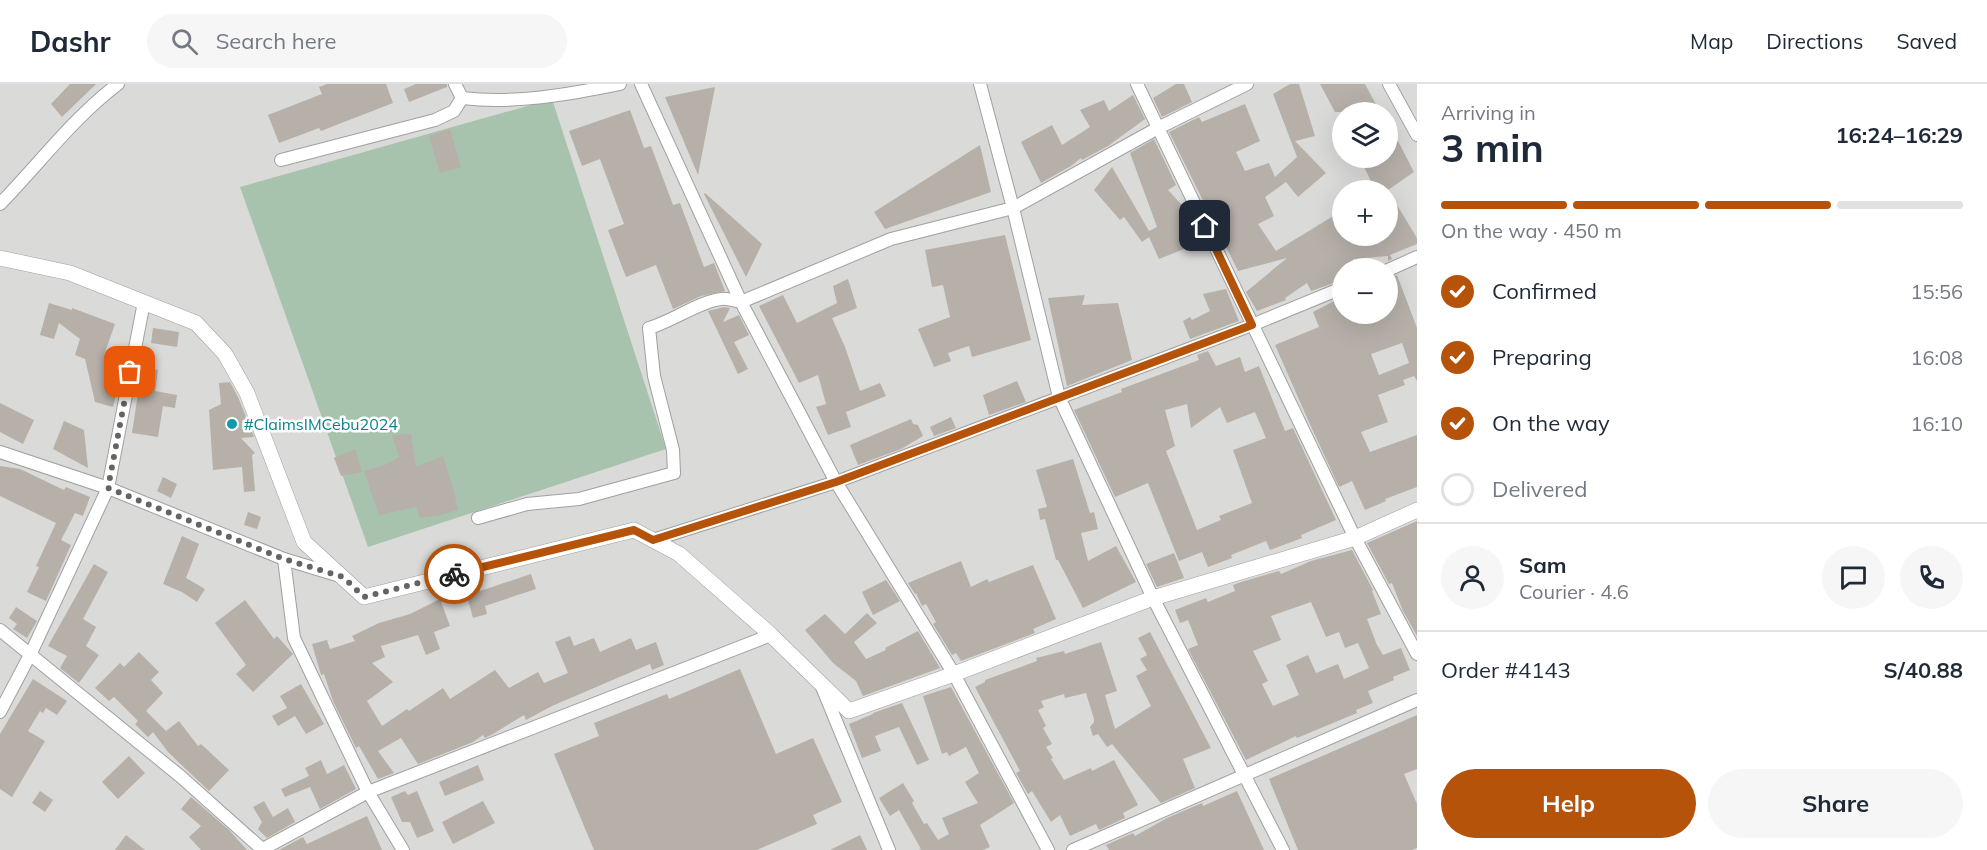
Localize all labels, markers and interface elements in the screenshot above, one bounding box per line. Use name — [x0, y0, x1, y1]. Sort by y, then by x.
search box — [147, 14, 567, 68]
text: Dashr — [30, 24, 111, 59]
icon: search — [168, 25, 201, 58]
text: Search here — [216, 27, 337, 55]
text: Map — [1690, 28, 1733, 54]
text: Directions — [1766, 28, 1863, 54]
text: Saved — [1896, 28, 1957, 54]
text: Arriving in — [1441, 100, 1536, 125]
map controls — [1332, 102, 1398, 324]
button: layers — [1332, 102, 1398, 168]
text: 16:24–16:29 — [1835, 121, 1963, 149]
text: 3 min — [1441, 123, 1544, 172]
button: + — [1332, 180, 1398, 246]
pin — [1179, 200, 1230, 251]
icon: home — [1188, 209, 1221, 242]
text: On the way · 450 m — [1441, 218, 1622, 243]
button: − — [1332, 258, 1398, 324]
icon: check — [1441, 275, 1474, 308]
text: Confirmed — [1492, 277, 1597, 305]
text: 15:56 — [1910, 279, 1963, 304]
icon: check — [1441, 341, 1474, 374]
text: Preparing — [1492, 343, 1592, 371]
text: 16:08 — [1910, 345, 1963, 370]
pin — [104, 346, 155, 397]
icon: bag — [113, 355, 146, 388]
icon: check — [1441, 407, 1474, 440]
text: On the way — [1492, 409, 1610, 437]
text: 16:10 — [1910, 411, 1963, 436]
place label: #ClaimsIMCebu2024 — [244, 414, 398, 434]
marker: #ClaimsIMCebu2024 — [225, 417, 239, 431]
text: Delivered — [1492, 475, 1587, 503]
courier — [424, 544, 484, 604]
button: person — [1441, 546, 1504, 609]
button: chat — [1822, 546, 1885, 609]
button: phone — [1900, 546, 1963, 609]
text: Sam — [1519, 551, 1567, 579]
icon: bike — [438, 558, 471, 591]
text: Courier · 4.6 — [1519, 579, 1629, 604]
text: Order #4143 — [1441, 656, 1571, 684]
text: S/40.88 — [1883, 656, 1963, 684]
button: Help — [1441, 769, 1696, 838]
button: Share — [1708, 769, 1963, 838]

